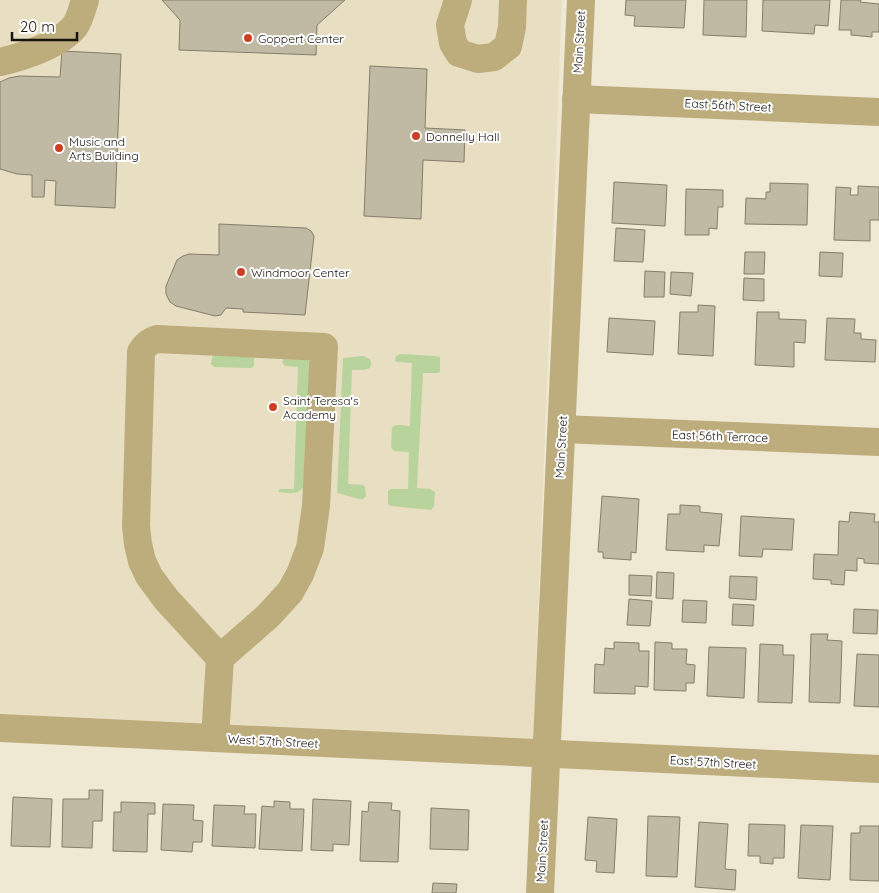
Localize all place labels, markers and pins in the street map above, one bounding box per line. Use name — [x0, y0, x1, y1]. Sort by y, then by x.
place label: Goppert Center — [258, 31, 344, 46]
marker: Goppert Center — [242, 32, 254, 44]
place label: Donnelly Hall — [426, 129, 500, 144]
marker: Donnelly Hall — [410, 130, 422, 142]
place label: Music and Arts Building — [69, 134, 139, 163]
marker: Music and Arts Building — [53, 142, 65, 154]
place label: Windmoor Center — [251, 265, 350, 280]
marker: Windmoor Center — [235, 266, 247, 278]
place label: Saint Teresa's Academy — [283, 393, 359, 422]
marker: Saint Teresa's Academy — [267, 401, 279, 413]

